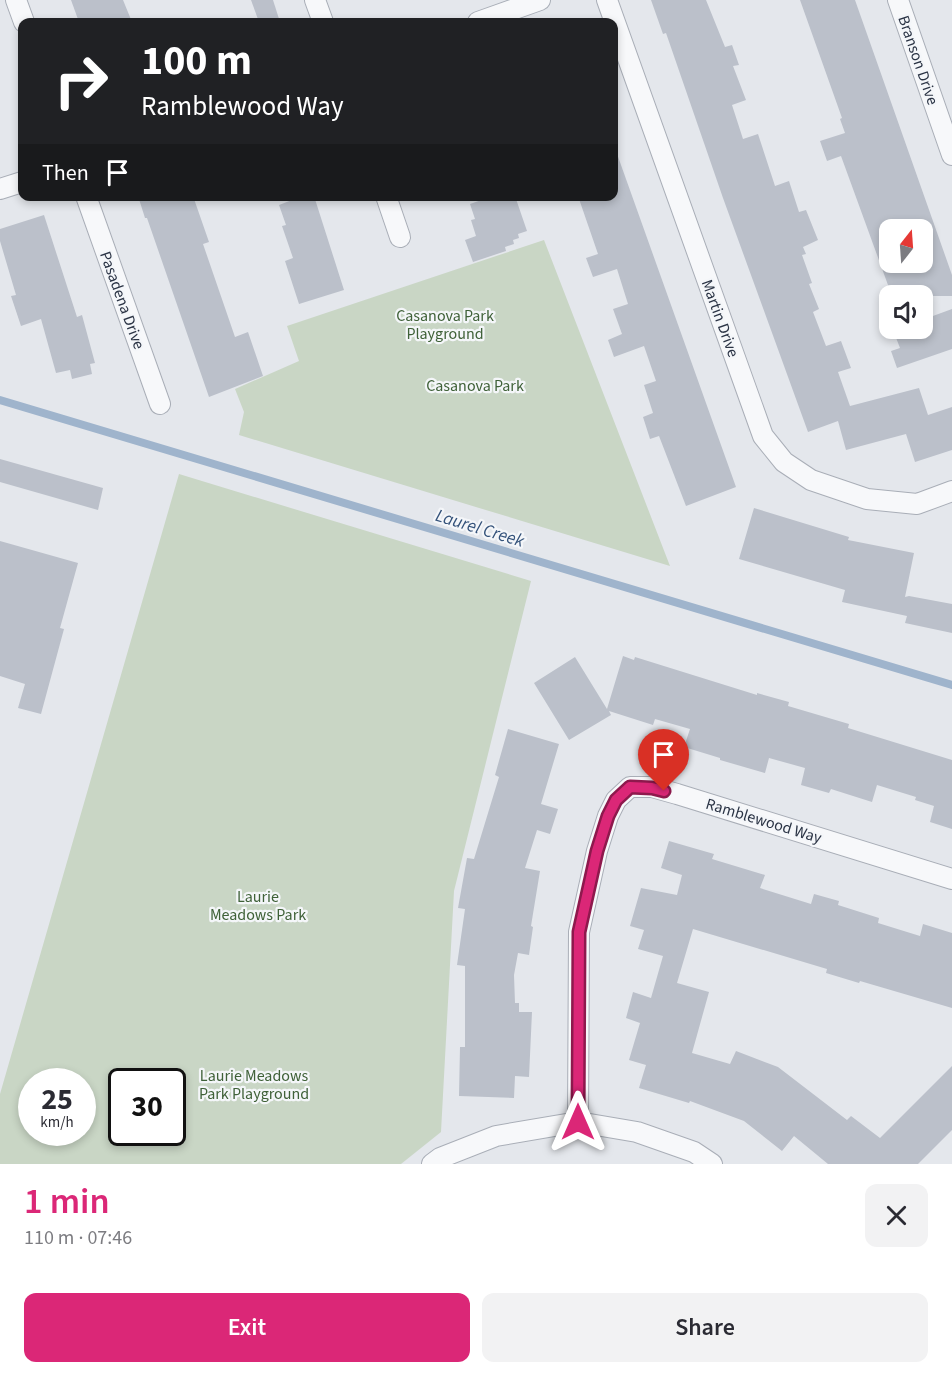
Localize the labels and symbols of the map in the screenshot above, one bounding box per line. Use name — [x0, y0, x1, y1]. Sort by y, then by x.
street label: Branson Drive — [892, 13, 944, 108]
north arrow — [879, 219, 933, 273]
street label: Pasadena Drive — [94, 248, 150, 352]
street label: Martin Drive — [696, 276, 744, 360]
park label: Casanova Park Playground — [396, 305, 494, 345]
park label: Casanova Park — [426, 375, 524, 397]
water label: Laurel Creek — [432, 503, 528, 554]
pin — [638, 729, 689, 791]
street label: Ramblewood Way — [703, 793, 825, 849]
park label: Laurie Meadows Park — [210, 886, 306, 926]
park label: Laurie Meadows Park Playground — [199, 1065, 309, 1105]
speed limit sign: 30 — [108, 1068, 186, 1146]
position arrow — [546, 1090, 610, 1154]

